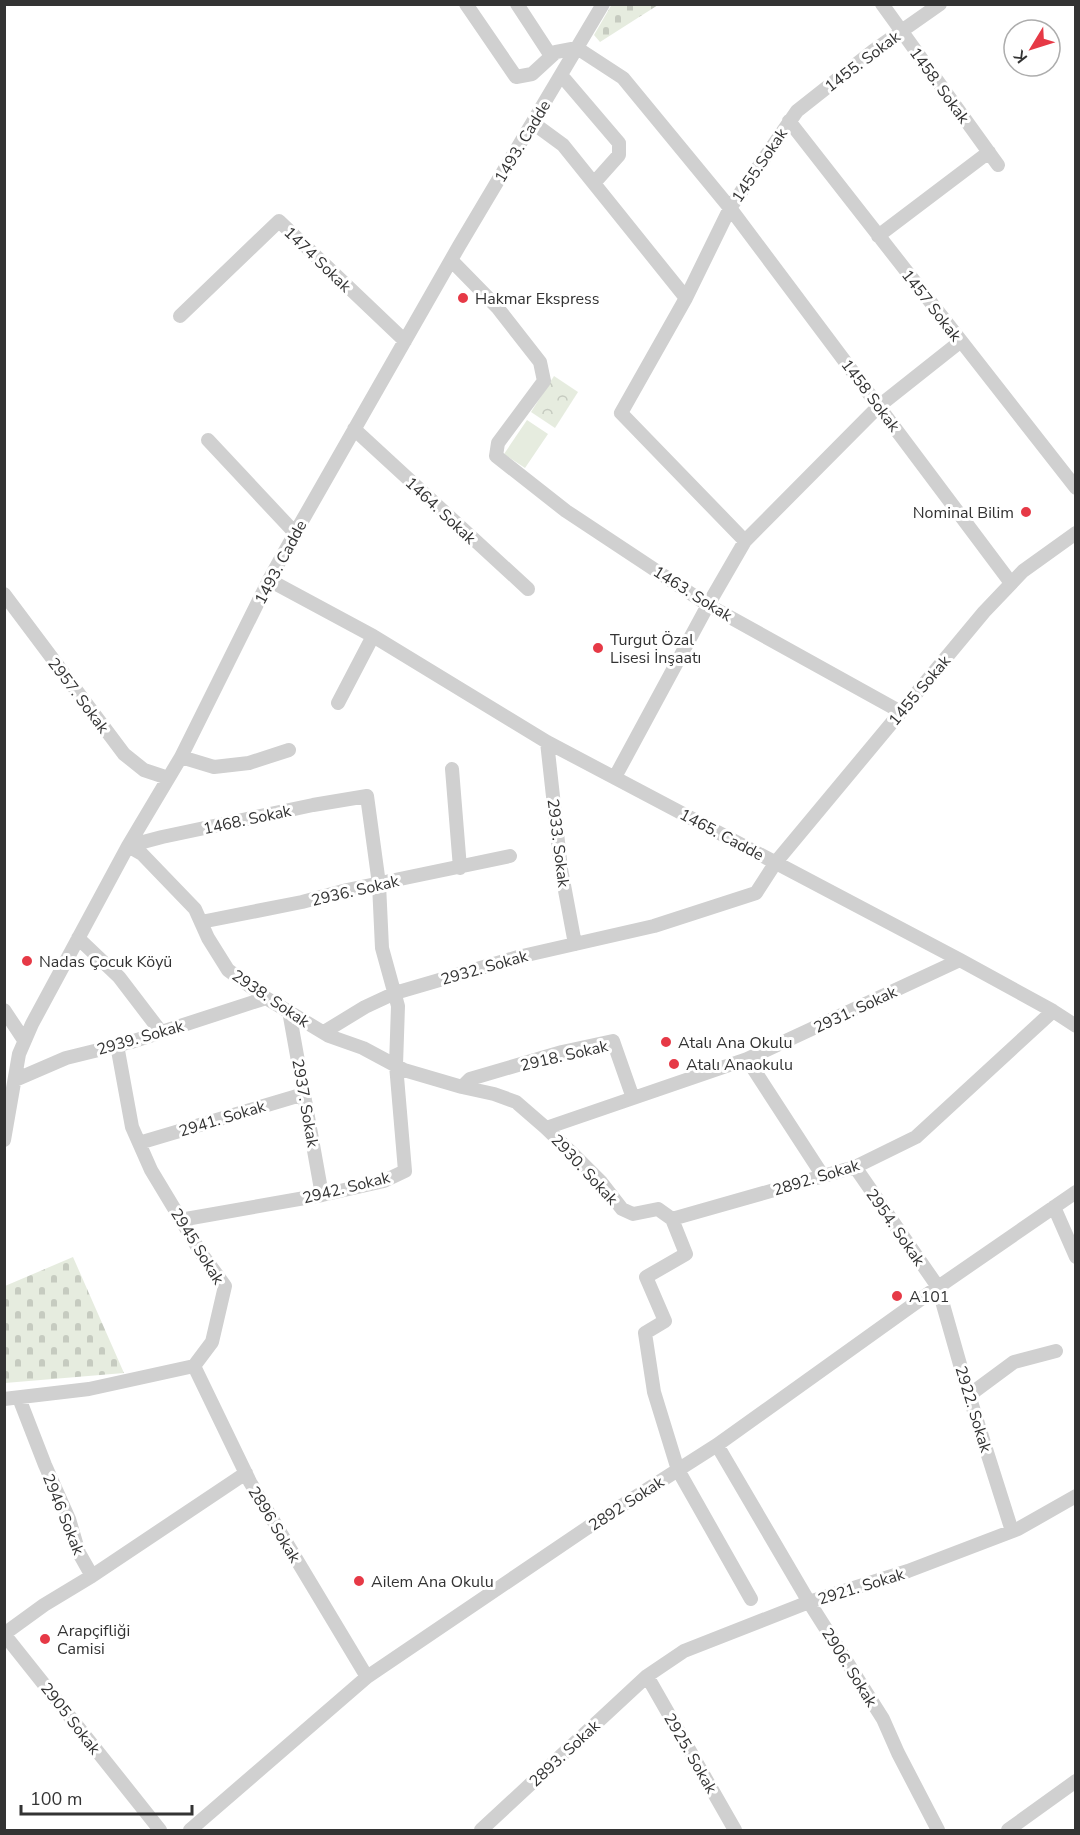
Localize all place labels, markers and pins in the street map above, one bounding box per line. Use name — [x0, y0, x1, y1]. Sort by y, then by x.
place label: Hakmar Ekspress — [475, 288, 599, 310]
marker: Hakmar Ekspress — [456, 291, 470, 305]
place label: Nominal Bilim — [913, 502, 1014, 524]
marker: Nominal Bilim — [1019, 505, 1033, 519]
place label: Turgut Özal Lisesi İnşaatı — [610, 629, 701, 669]
marker: Turgut Özal Lisesi İnşaatı — [591, 641, 605, 655]
place label: Nadas Çocuk Köyü — [39, 951, 172, 973]
marker: Nadas Çocuk Köyü — [20, 954, 34, 968]
place label: Atalı Ana Okulu — [678, 1032, 792, 1054]
marker: Atalı Ana Okulu — [659, 1035, 673, 1049]
place label: Atalı Anaokulu — [686, 1054, 793, 1076]
marker: Atalı Anaokulu — [667, 1057, 681, 1071]
place label: A101 — [909, 1286, 949, 1308]
marker: A101 — [890, 1289, 904, 1303]
place label: Ailem Ana Okulu — [371, 1571, 494, 1593]
marker: Ailem Ana Okulu — [352, 1574, 366, 1588]
place label: Arapçifliği Camisi — [57, 1620, 130, 1660]
marker: Arapçifliği Camisi — [38, 1632, 52, 1646]

